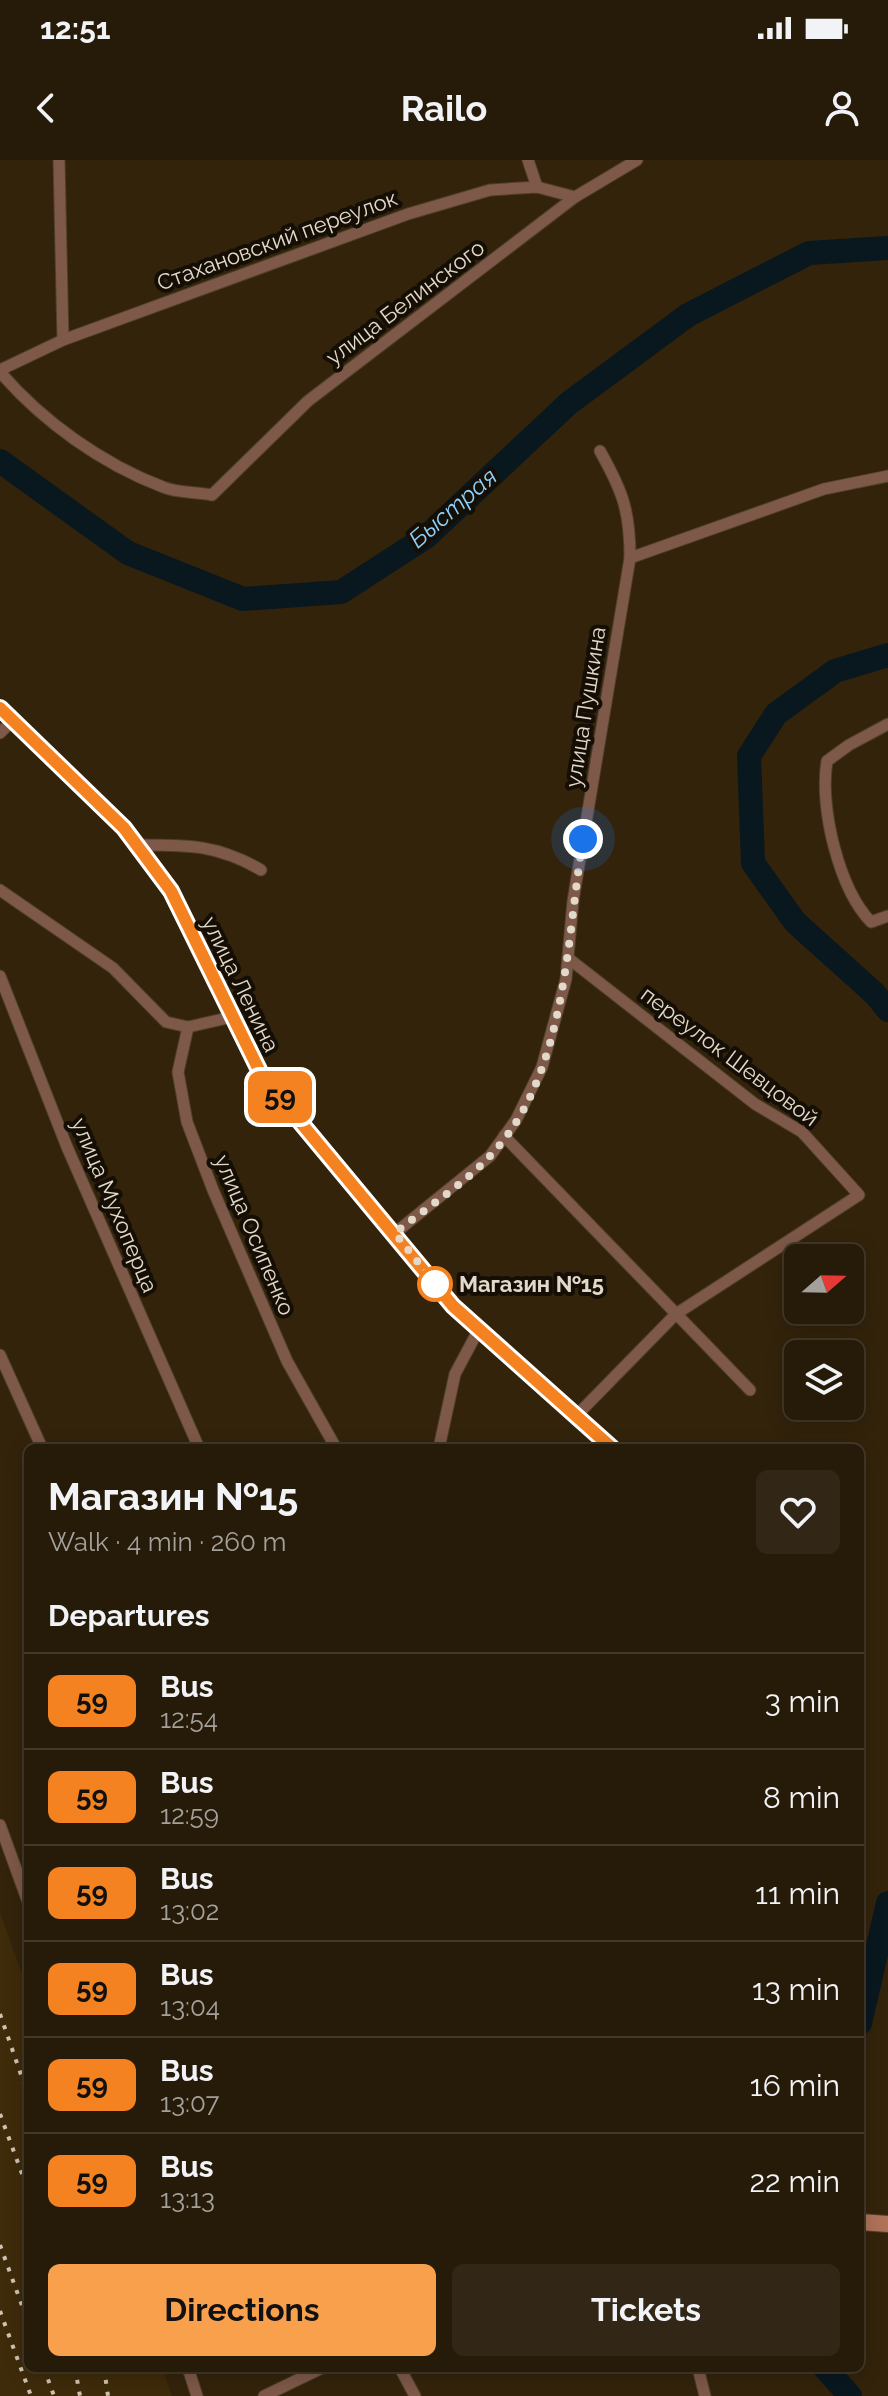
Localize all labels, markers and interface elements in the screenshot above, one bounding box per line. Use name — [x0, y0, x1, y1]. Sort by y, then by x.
text: 12:51 — [40, 11, 111, 46]
icon: back — [24, 86, 68, 130]
icon: person — [820, 86, 864, 130]
text: Railo — [401, 87, 487, 129]
street label: Стахановский переулок — [153, 184, 401, 296]
street label: улица Белинского — [321, 234, 489, 370]
water label: Быстрая — [403, 462, 503, 554]
street label: улица Пушкина — [559, 625, 611, 789]
your location — [563, 819, 603, 859]
street label: улица Ленина — [197, 912, 285, 1056]
street label: переулок Шевцовой — [636, 981, 824, 1131]
line badge: 59 — [244, 1071, 316, 1123]
text: 59 — [264, 1080, 296, 1113]
street label: улица Мухоперца — [67, 1114, 163, 1296]
street label: улица Осипенко — [209, 1151, 301, 1319]
north arrow — [784, 1244, 864, 1324]
map controls — [784, 1244, 864, 1420]
marker: Магазин №15 — [418, 1267, 452, 1301]
place label: Магазин №15 — [459, 1271, 604, 1297]
button: layers — [784, 1340, 864, 1420]
button: heart — [756, 1470, 840, 1554]
text: Магазин №15 — [48, 1474, 298, 1519]
text: Walk · 4 min · 260 m — [48, 1527, 286, 1557]
text: Departures — [48, 1598, 210, 1633]
text: Bus — [160, 1669, 214, 1704]
text: 59 — [76, 1684, 108, 1717]
text: 3 min — [765, 1684, 840, 1719]
text: 12:54 — [160, 1704, 218, 1734]
text: Bus — [160, 1765, 214, 1800]
text: 59 — [76, 1780, 108, 1813]
text: 8 min — [763, 1780, 840, 1815]
text: 12:59 — [160, 1800, 219, 1830]
text: Bus — [160, 1861, 214, 1896]
text: 59 — [76, 1876, 108, 1909]
text: 11 min — [755, 1876, 840, 1911]
text: 13:02 — [160, 1896, 219, 1926]
text: Bus — [160, 1957, 214, 1992]
text: 59 — [76, 1972, 108, 2005]
text: 13 min — [752, 1972, 840, 2007]
text: 13:04 — [160, 1992, 220, 2022]
text: Bus — [160, 2053, 214, 2088]
text: 59 — [76, 2068, 108, 2101]
text: 16 min — [750, 2068, 840, 2103]
text: 13:07 — [160, 2088, 220, 2118]
text: Bus — [160, 2149, 214, 2184]
text: 59 — [76, 2164, 108, 2197]
text: 22 min — [749, 2164, 840, 2199]
text: 13:13 — [160, 2184, 215, 2214]
button: Directions — [48, 2264, 436, 2356]
button: Tickets — [452, 2264, 840, 2356]

